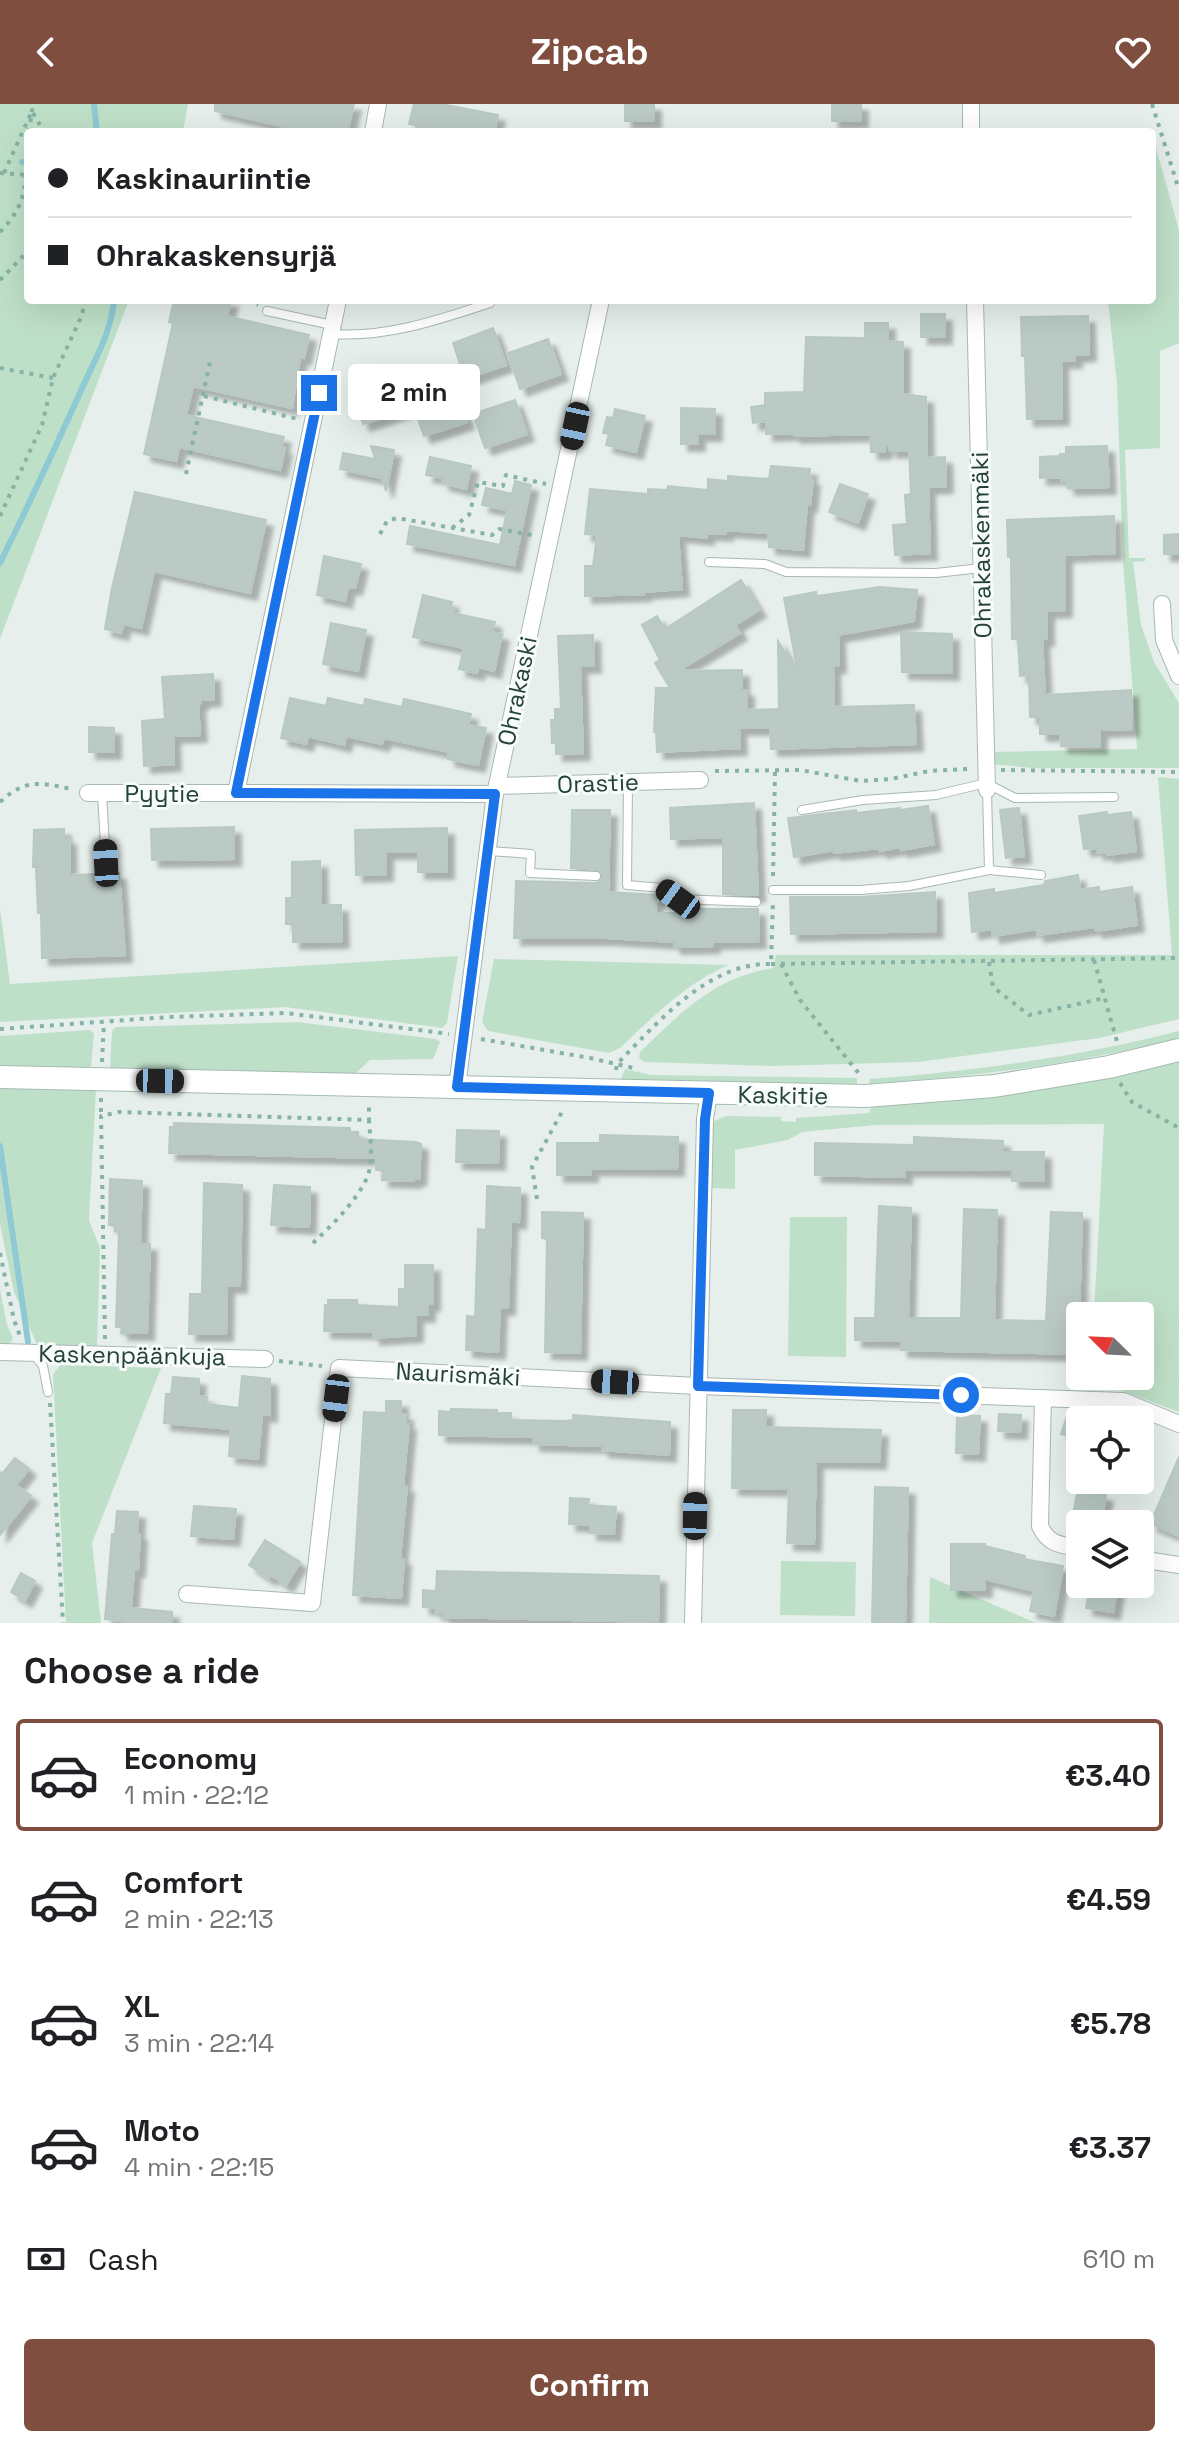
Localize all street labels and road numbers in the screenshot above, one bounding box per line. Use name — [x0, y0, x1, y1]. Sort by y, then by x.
street label: Ohrakaskenmäki — [964, 451, 998, 639]
street label: Ohrakaski — [490, 633, 544, 749]
street label: Orastie — [557, 766, 639, 800]
street label: Pyytie — [125, 778, 199, 809]
street label: Kaskitie — [737, 1079, 829, 1111]
street label: Kaskenpäänkuja — [38, 1338, 226, 1372]
street label: Naurismäki — [395, 1355, 521, 1393]

